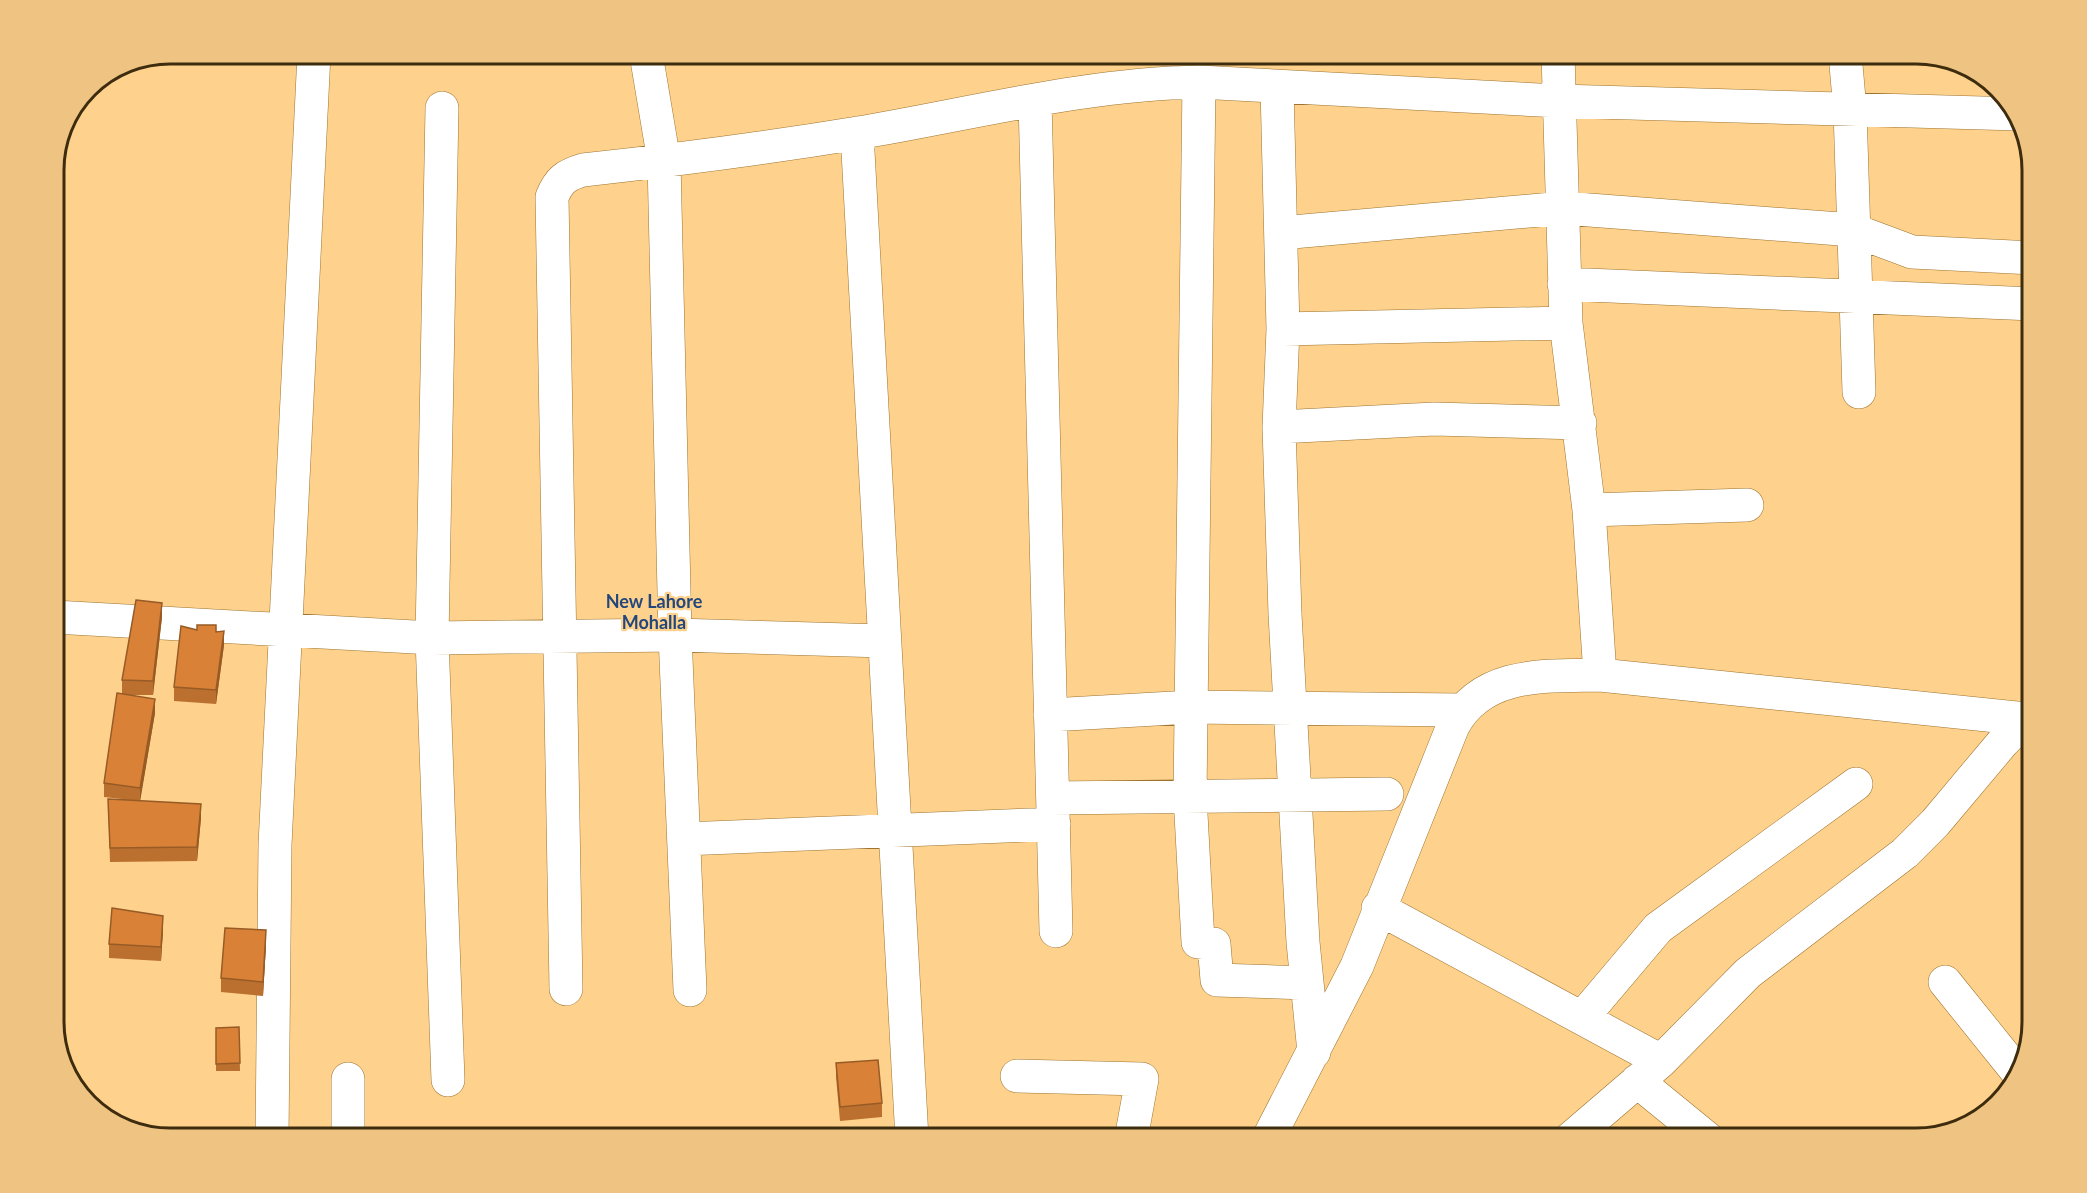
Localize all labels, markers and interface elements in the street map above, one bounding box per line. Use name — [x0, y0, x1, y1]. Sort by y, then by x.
district label: New Lahore Mohalla — [606, 590, 703, 633]

